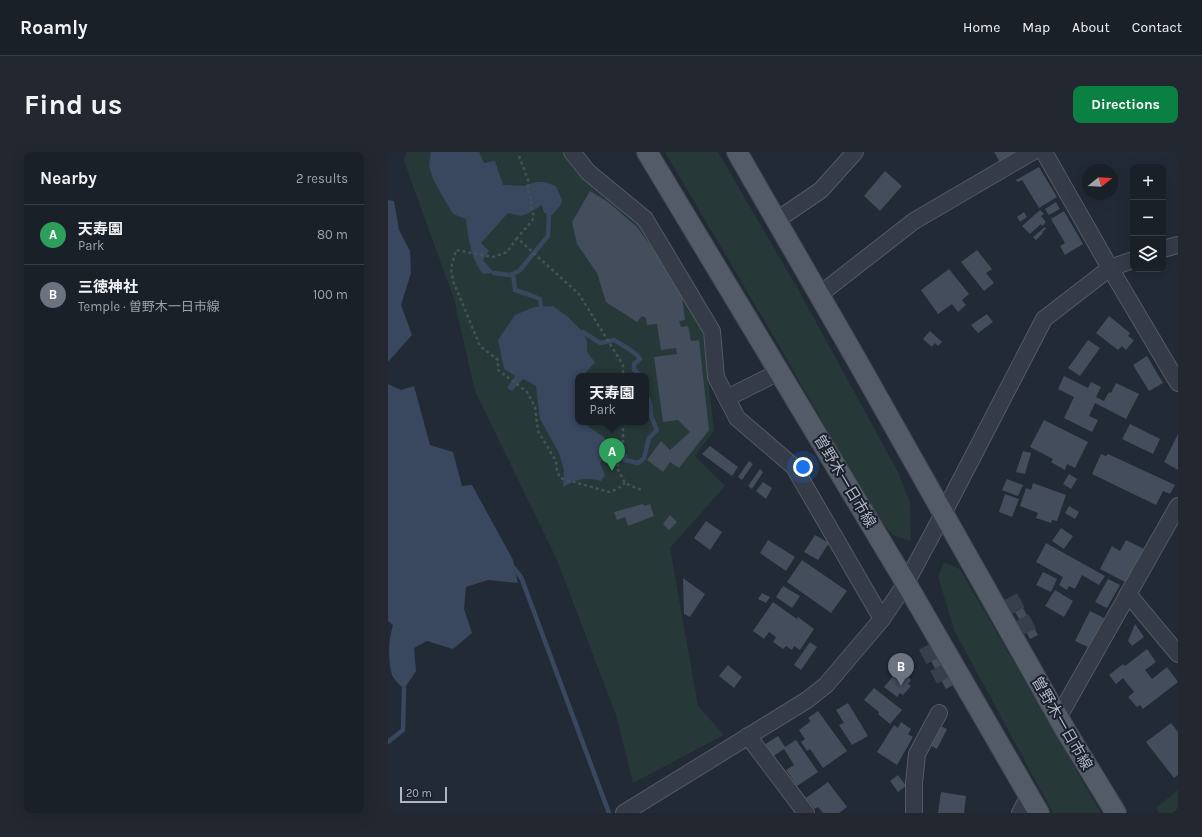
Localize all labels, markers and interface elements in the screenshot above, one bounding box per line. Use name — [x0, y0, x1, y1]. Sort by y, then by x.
text: Roamly — [20, 17, 87, 39]
text: Home — [963, 19, 1000, 36]
text: Map — [1022, 19, 1050, 36]
text: About — [1072, 19, 1110, 36]
text: Contact — [1132, 19, 1182, 36]
button: Directions — [1073, 86, 1178, 123]
text: Find us — [24, 88, 123, 121]
north arrow — [1082, 164, 1118, 200]
map controls — [1130, 164, 1166, 272]
button: + — [1130, 164, 1166, 200]
text: Nearby — [40, 168, 97, 188]
text: 2 results — [296, 171, 348, 186]
button: − — [1130, 200, 1166, 236]
text: 天寿園 — [78, 220, 123, 238]
text: A — [49, 227, 57, 242]
text: 80 m — [317, 227, 348, 242]
button: layers — [1130, 236, 1166, 272]
text: Park — [78, 238, 104, 253]
text: 三徳神社 — [78, 278, 138, 296]
text: B — [49, 287, 57, 302]
text: 100 m — [313, 287, 348, 302]
text: Temple · 曽野木一日市線 — [78, 299, 220, 314]
popup — [575, 373, 649, 425]
text: 天寿園 — [589, 384, 635, 402]
text: Park — [589, 402, 616, 417]
street label: 曽野木一日市線 — [810, 431, 880, 531]
pin: A — [599, 438, 625, 471]
your location — [793, 457, 813, 477]
pin: B — [888, 653, 914, 686]
street label: 曽野木一日市線 — [1028, 673, 1096, 773]
scale bar — [400, 785, 447, 804]
text: 20 m — [406, 787, 432, 800]

